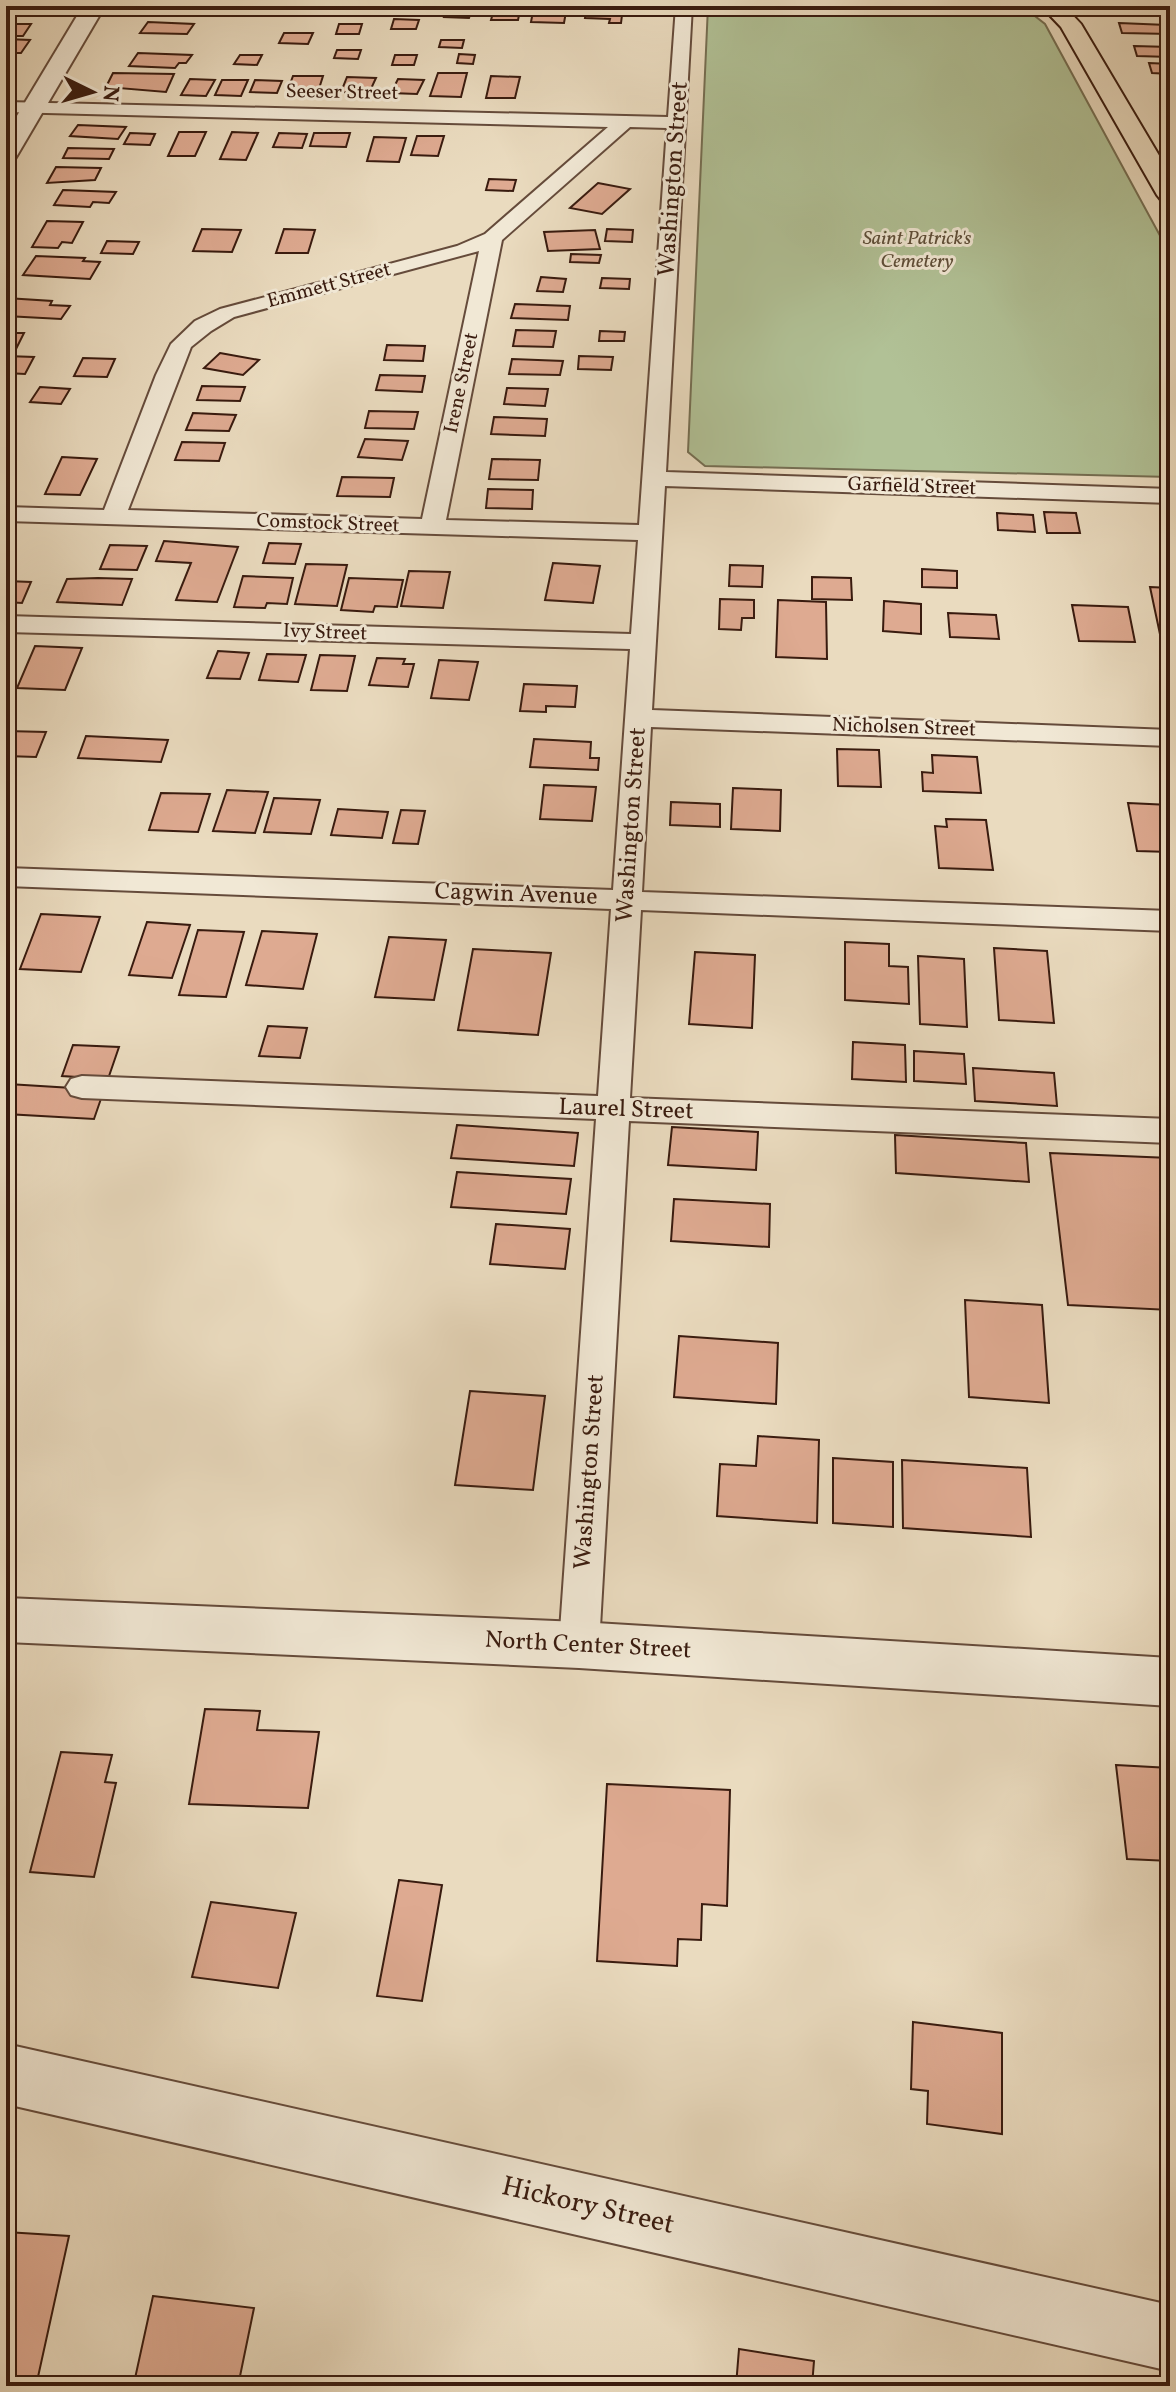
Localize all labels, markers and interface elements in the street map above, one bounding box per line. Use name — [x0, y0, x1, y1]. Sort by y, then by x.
north arrow — [52, 52, 132, 132]
street label: Seeser Street — [285, 78, 399, 108]
street label: Washington Street — [650, 80, 698, 278]
text: N — [93, 84, 126, 103]
park label: Saint Patrick's Cemetery — [863, 225, 972, 276]
street label: Emmett Street — [264, 256, 394, 316]
street label: Irene Street — [438, 330, 486, 436]
street label: Garfield Street — [847, 471, 977, 503]
street label: Comstock Street — [256, 508, 400, 540]
street label: Ivy Street — [282, 618, 368, 648]
street label: Nicholsen Street — [832, 711, 976, 745]
street label: Washington Street — [608, 726, 656, 924]
street label: Cagwin Avenue — [434, 875, 598, 915]
street label: Laurel Street — [558, 1091, 694, 1129]
street label: Washington Street — [566, 1373, 614, 1571]
street label: North Center Street — [484, 1624, 692, 1668]
street label: Hickory Street — [498, 2167, 678, 2245]

